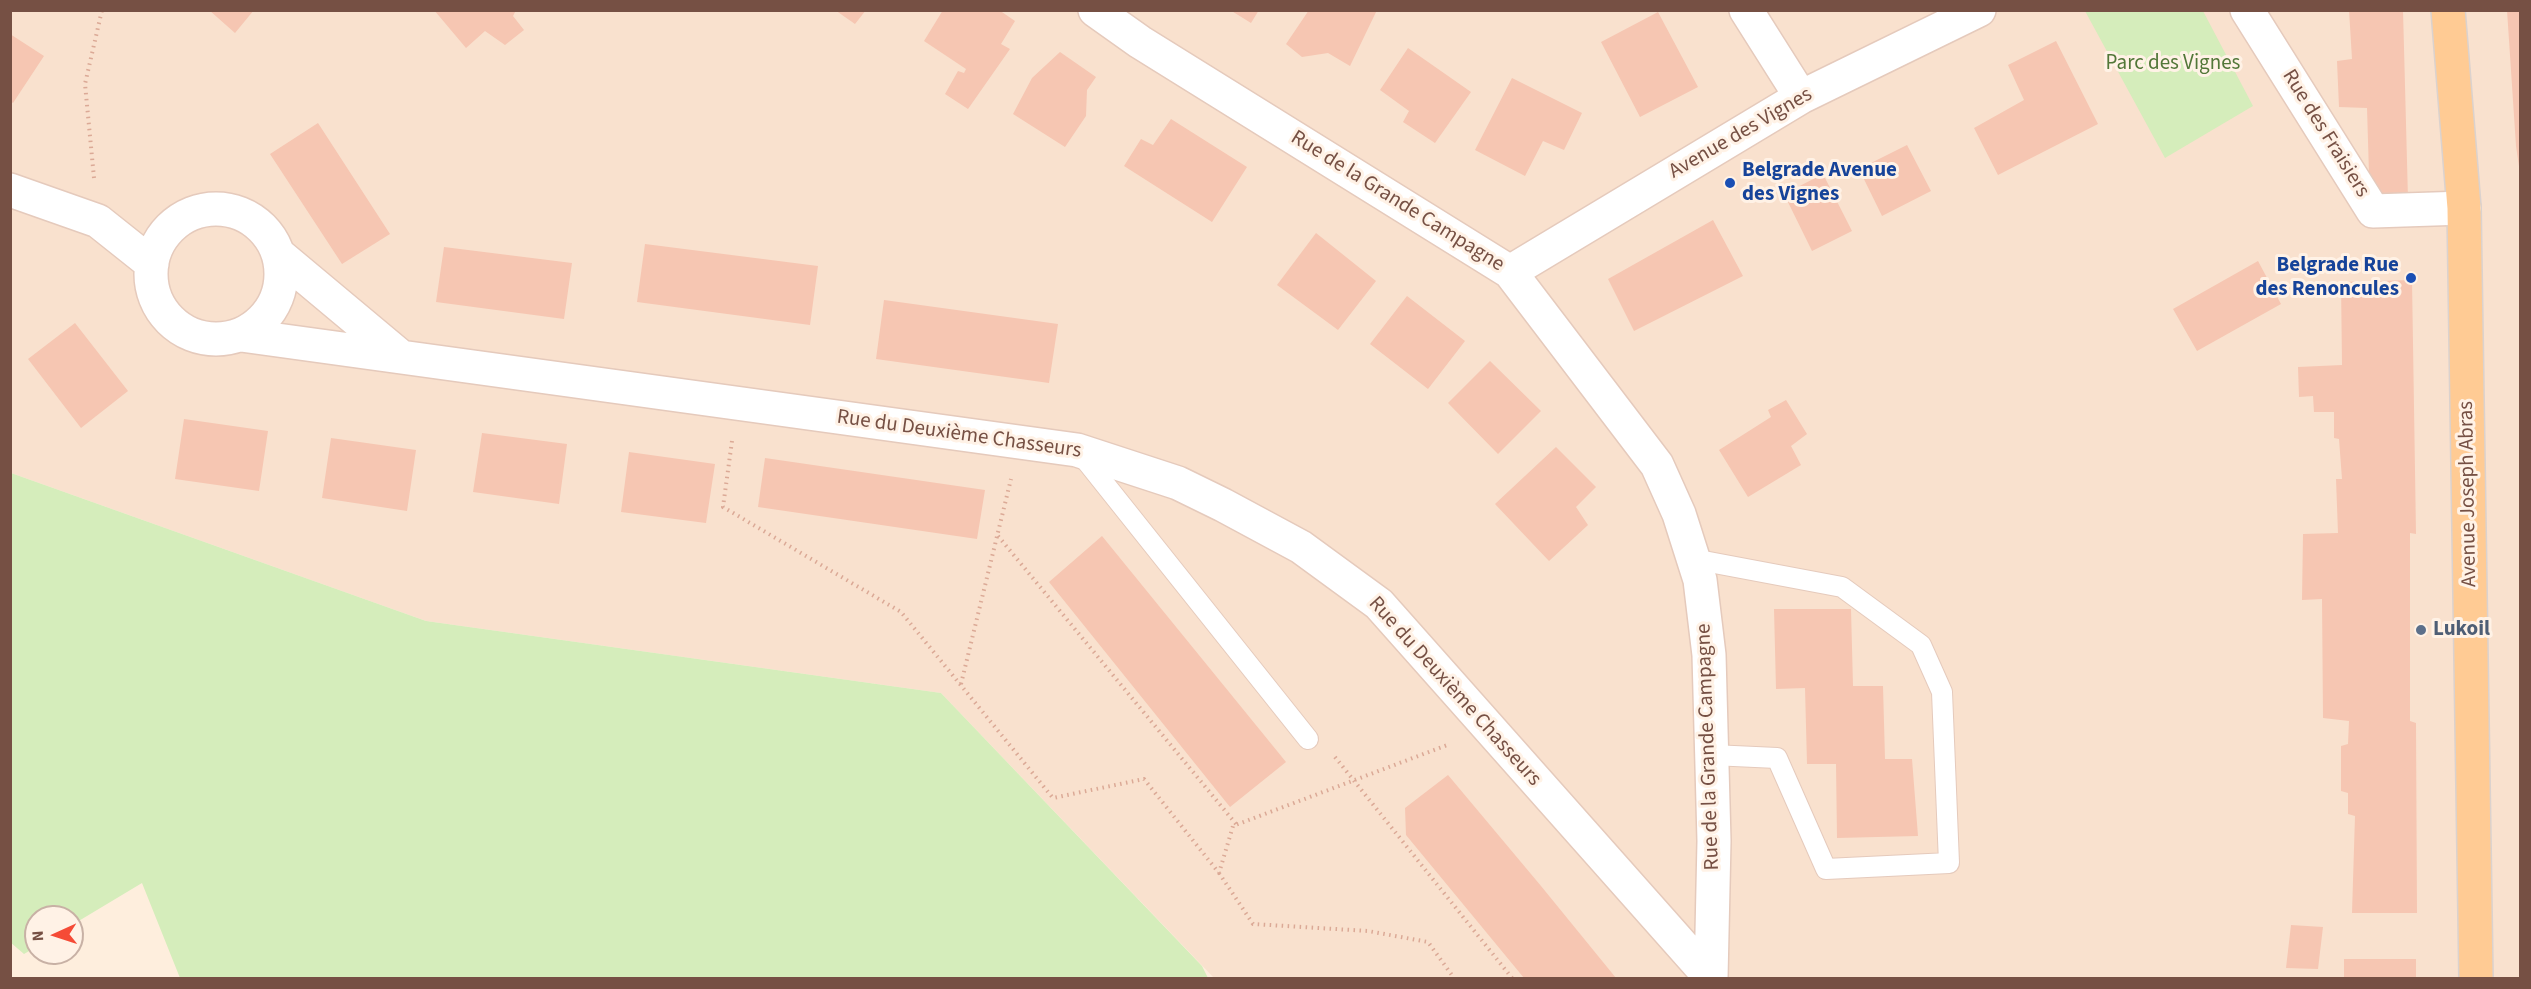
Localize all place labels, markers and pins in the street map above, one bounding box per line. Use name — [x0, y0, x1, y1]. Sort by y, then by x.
place label: Belgrade Avenue des Vignes — [1742, 158, 1897, 208]
marker: Belgrade Avenue des Vignes — [1723, 176, 1737, 190]
place label: Belgrade Rue des Renoncules — [2255, 253, 2399, 303]
marker: Belgrade Rue des Renoncules — [2404, 271, 2418, 285]
place label: Lukoil — [2433, 617, 2490, 643]
marker: Lukoil — [2414, 623, 2428, 637]

